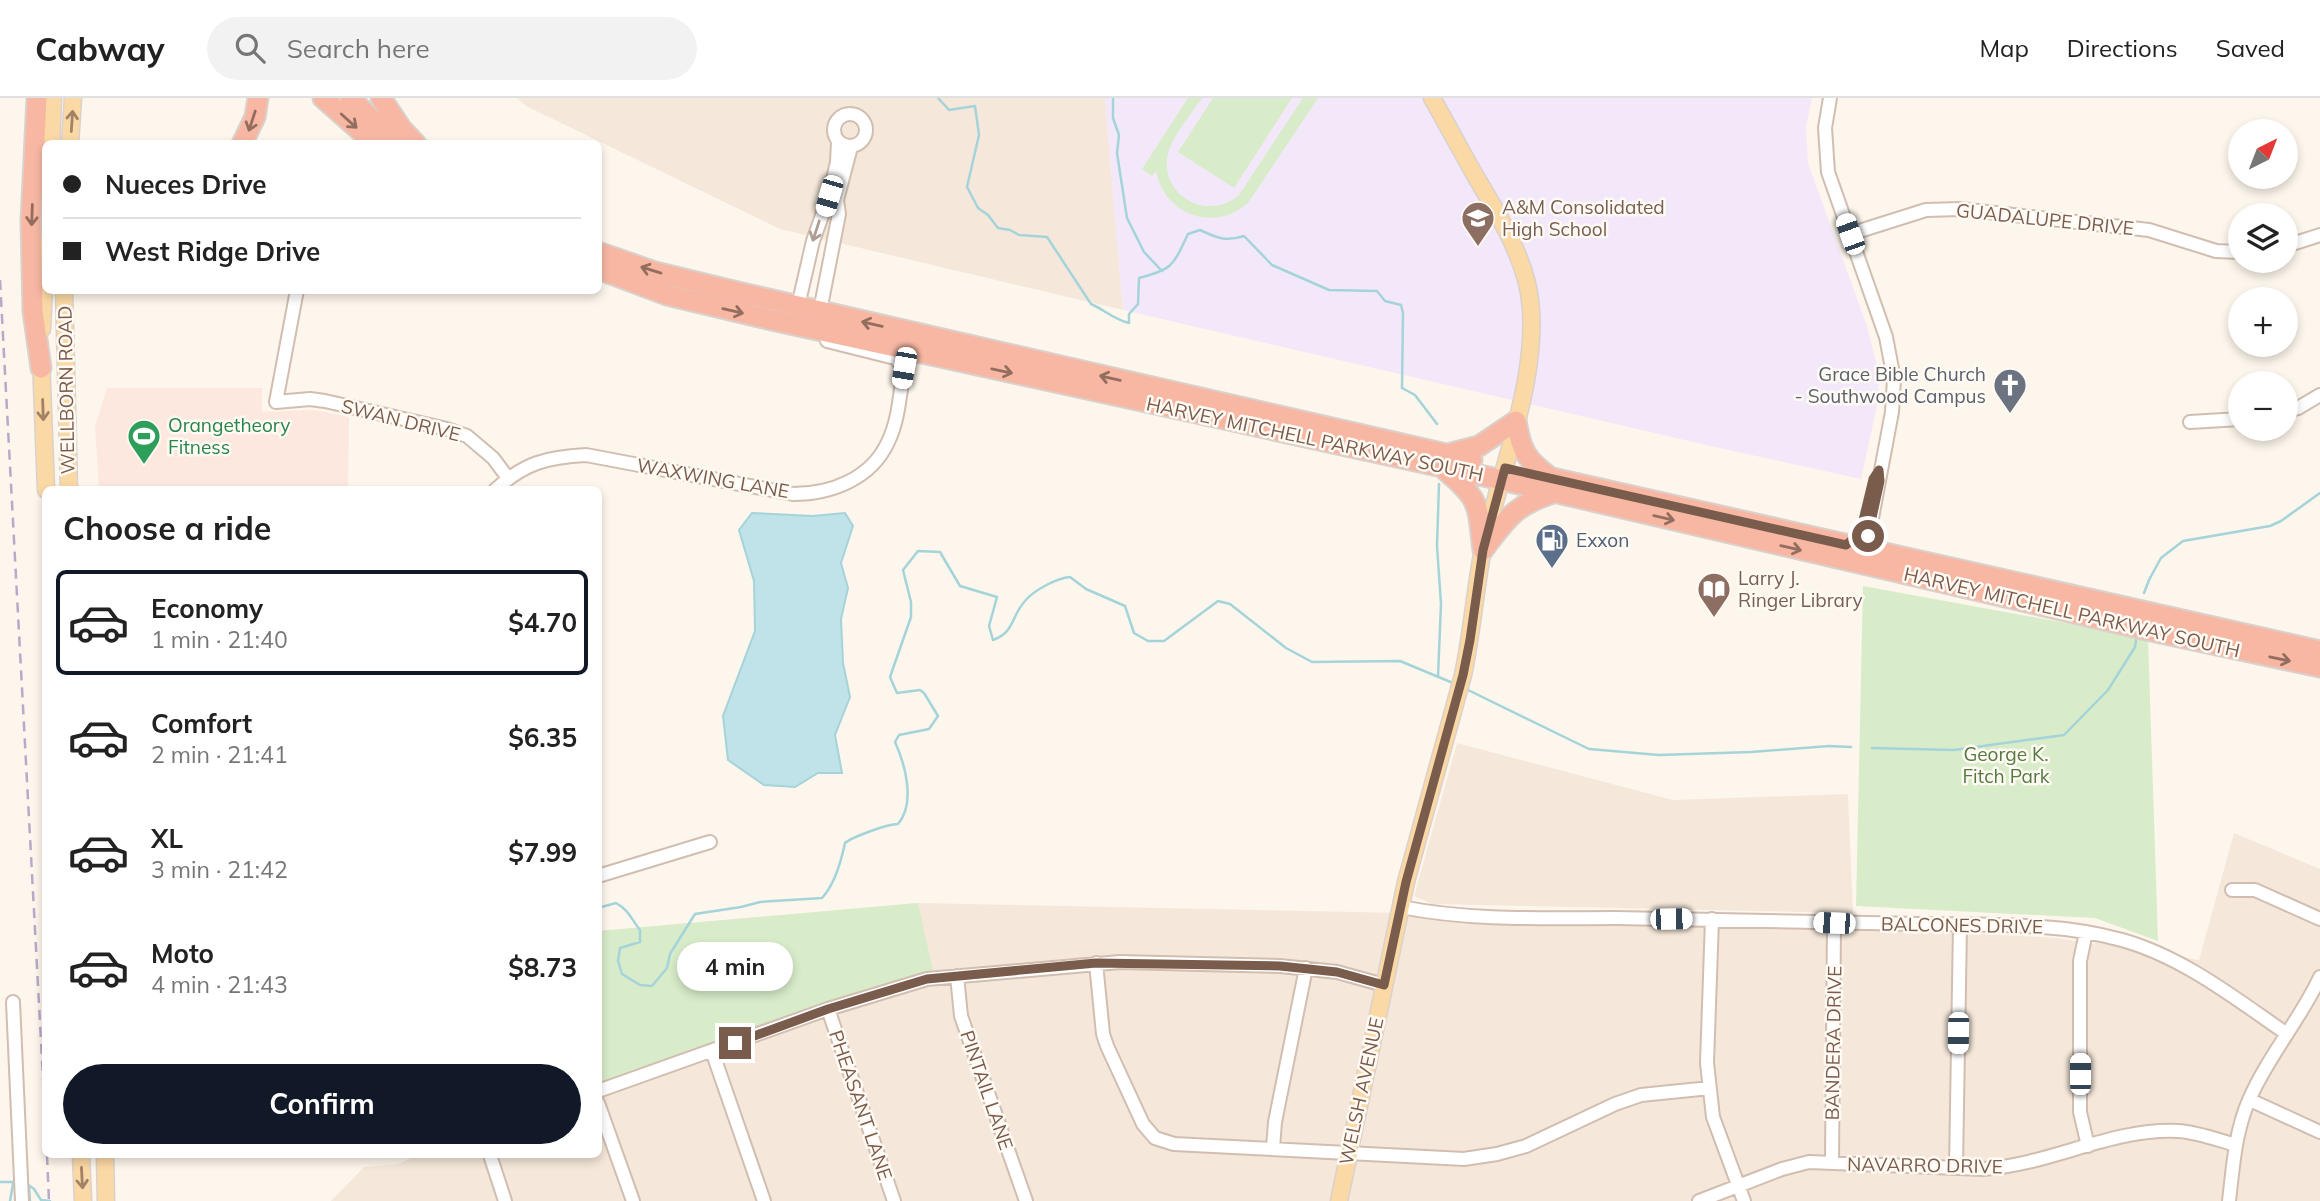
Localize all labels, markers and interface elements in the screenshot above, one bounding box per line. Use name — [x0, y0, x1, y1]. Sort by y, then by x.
search box — [207, 17, 697, 80]
text: Cabway — [35, 28, 165, 69]
icon: search — [231, 29, 269, 67]
text: Search here — [287, 32, 430, 65]
text: Map — [1979, 33, 2029, 63]
text: Directions — [2067, 33, 2178, 63]
text: Saved — [2216, 33, 2285, 63]
one-way arrow — [66, 110, 79, 133]
one-way arrow — [245, 110, 257, 132]
one-way arrow — [340, 113, 358, 129]
north arrow — [2228, 119, 2298, 189]
map controls — [2228, 119, 2298, 441]
text: Nueces Drive — [105, 168, 267, 201]
car — [814, 173, 845, 219]
place label: A&M Consolidated High School — [1502, 195, 1665, 241]
street label: GUADALUPE DRIVE — [1955, 198, 2135, 240]
school or university icon: A&M Consolidated High School — [1459, 199, 1497, 248]
one-way arrow — [25, 203, 39, 226]
button: layers — [2228, 203, 2298, 273]
car — [1833, 211, 1868, 257]
one-way arrow — [809, 220, 821, 242]
text: West Ridge Drive — [105, 235, 320, 268]
one-way arrow — [640, 263, 662, 276]
button: + — [2228, 287, 2298, 357]
one-way arrow — [721, 305, 744, 318]
street label: WELLBORN ROAD — [53, 306, 79, 474]
one-way arrow — [861, 316, 884, 330]
car — [891, 345, 918, 391]
place label: Grace Bible Church - Southwood Campus — [1795, 362, 1986, 408]
one-way arrow — [990, 364, 1013, 378]
church icon: Grace Bible Church - Southwood Campus — [1991, 366, 2029, 415]
one-way arrow — [1099, 370, 1122, 384]
button: − — [2228, 371, 2298, 441]
street label: HARVEY MITCHELL PARKWAY SOUTH — [1144, 391, 1486, 487]
street label: SWAN DRIVE — [339, 394, 463, 446]
one-way arrow — [36, 398, 49, 421]
place label: Orangetheory Fitness — [168, 413, 290, 459]
sports icon: Orangetheory Fitness — [125, 417, 163, 466]
street label: WAXWING LANE — [635, 453, 791, 503]
text: Choose a ride — [63, 508, 271, 548]
one-way arrow — [1652, 512, 1675, 525]
route start — [1852, 520, 1884, 552]
fuel station icon: Exxon — [1533, 521, 1571, 570]
place label: Exxon — [1576, 528, 1629, 552]
one-way arrow — [1779, 541, 1802, 555]
street label: HARVEY MITCHELL PARKWAY SOUTH — [1902, 562, 2242, 662]
place label: Larry J. Ringer Library — [1738, 566, 1863, 612]
library icon: Larry J. Ringer Library — [1695, 570, 1733, 619]
icon: car — [67, 591, 130, 654]
text: Economy — [151, 592, 263, 625]
text: $4.70 — [508, 606, 577, 639]
text: 1 min · 21:40 — [151, 625, 288, 654]
one-way arrow — [2269, 653, 2291, 666]
icon: car — [67, 706, 130, 769]
text: Comfort — [151, 707, 252, 740]
text: $6.35 — [508, 721, 577, 754]
text: 2 min · 21:41 — [151, 740, 288, 769]
park label: George K. Fitch Park — [1962, 742, 2050, 788]
icon: car — [67, 821, 130, 884]
text: XL — [151, 822, 183, 855]
text: $7.99 — [508, 836, 577, 869]
text: 3 min · 21:42 — [151, 855, 288, 884]
car — [1650, 908, 1693, 930]
car — [1813, 912, 1856, 934]
street label: BALCONES DRIVE — [1881, 912, 2043, 938]
icon: car — [67, 936, 130, 999]
text: Moto — [151, 937, 214, 970]
callout: 4 min — [677, 942, 793, 990]
text: $8.73 — [508, 951, 577, 984]
text: 4 min — [705, 952, 765, 981]
street label: BANDERA DRIVE — [1820, 965, 1846, 1121]
text: 4 min · 21:43 — [151, 970, 288, 999]
car — [1948, 1012, 1969, 1054]
street label: WELSH AVENUE — [1334, 1015, 1388, 1167]
route end — [719, 1027, 751, 1059]
street label: PHEASANT LANE — [824, 1027, 898, 1183]
street label: PINTAIL LANE — [955, 1027, 1019, 1153]
car — [2070, 1053, 2091, 1095]
button: Confirm — [63, 1064, 581, 1144]
street label: NAVARRO DRIVE — [1847, 1152, 2003, 1178]
one-way arrow — [76, 1166, 89, 1189]

